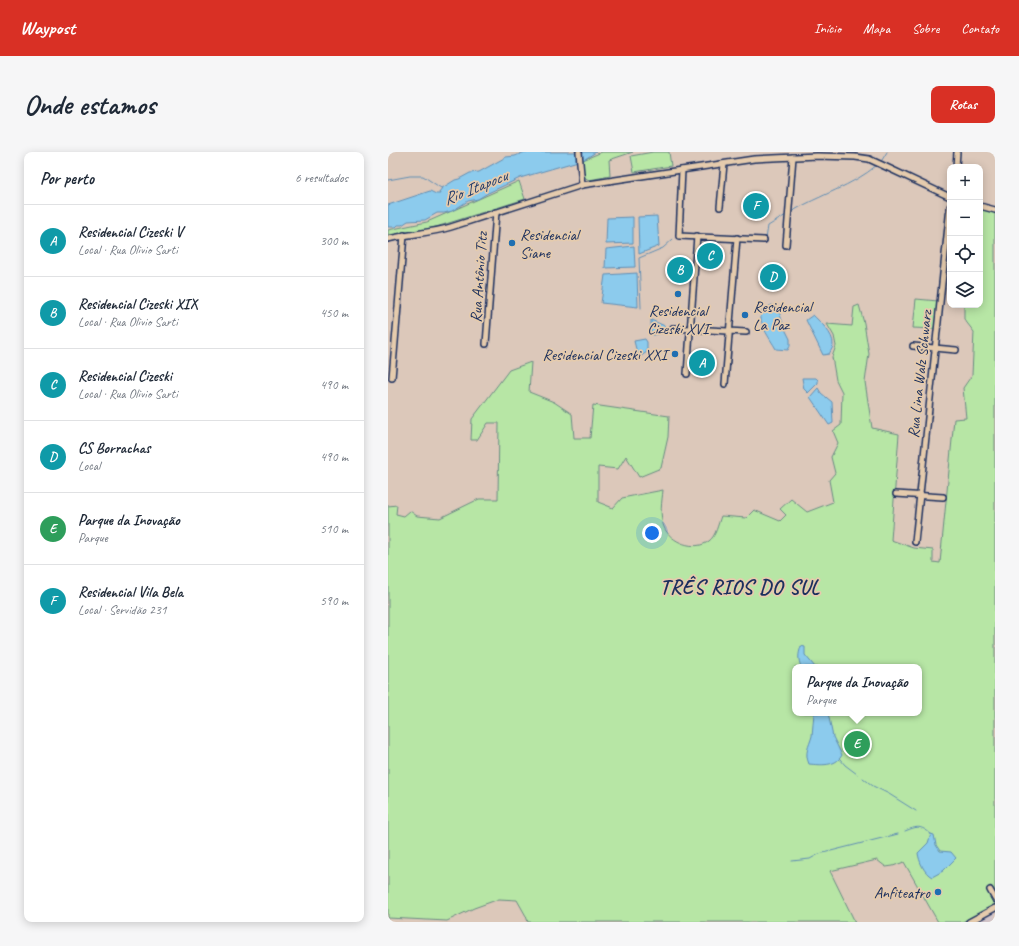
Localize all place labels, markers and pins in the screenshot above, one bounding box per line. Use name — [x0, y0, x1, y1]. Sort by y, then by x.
pin: F — [743, 191, 769, 221]
place label: Residencial Siane — [520, 225, 582, 263]
marker: Residencial Siane — [507, 238, 517, 248]
pin: C — [697, 241, 723, 271]
pin: B — [667, 255, 693, 285]
pin: D — [760, 262, 786, 292]
marker: Residencial Cizeski XVI — [673, 289, 683, 299]
place label: Residencial La Paz — [753, 297, 815, 335]
place label: Residencial Cizeski XVI — [647, 301, 712, 339]
marker: Residencial La Paz — [740, 310, 750, 320]
place label: Residencial Cizeski XXI — [542, 345, 671, 365]
pin: A — [689, 348, 715, 378]
marker: Residencial Cizeski XXI — [670, 349, 680, 359]
pin: E — [844, 729, 870, 759]
place label: Anfiteatro — [874, 883, 931, 903]
marker: Anfiteatro — [933, 887, 943, 897]

